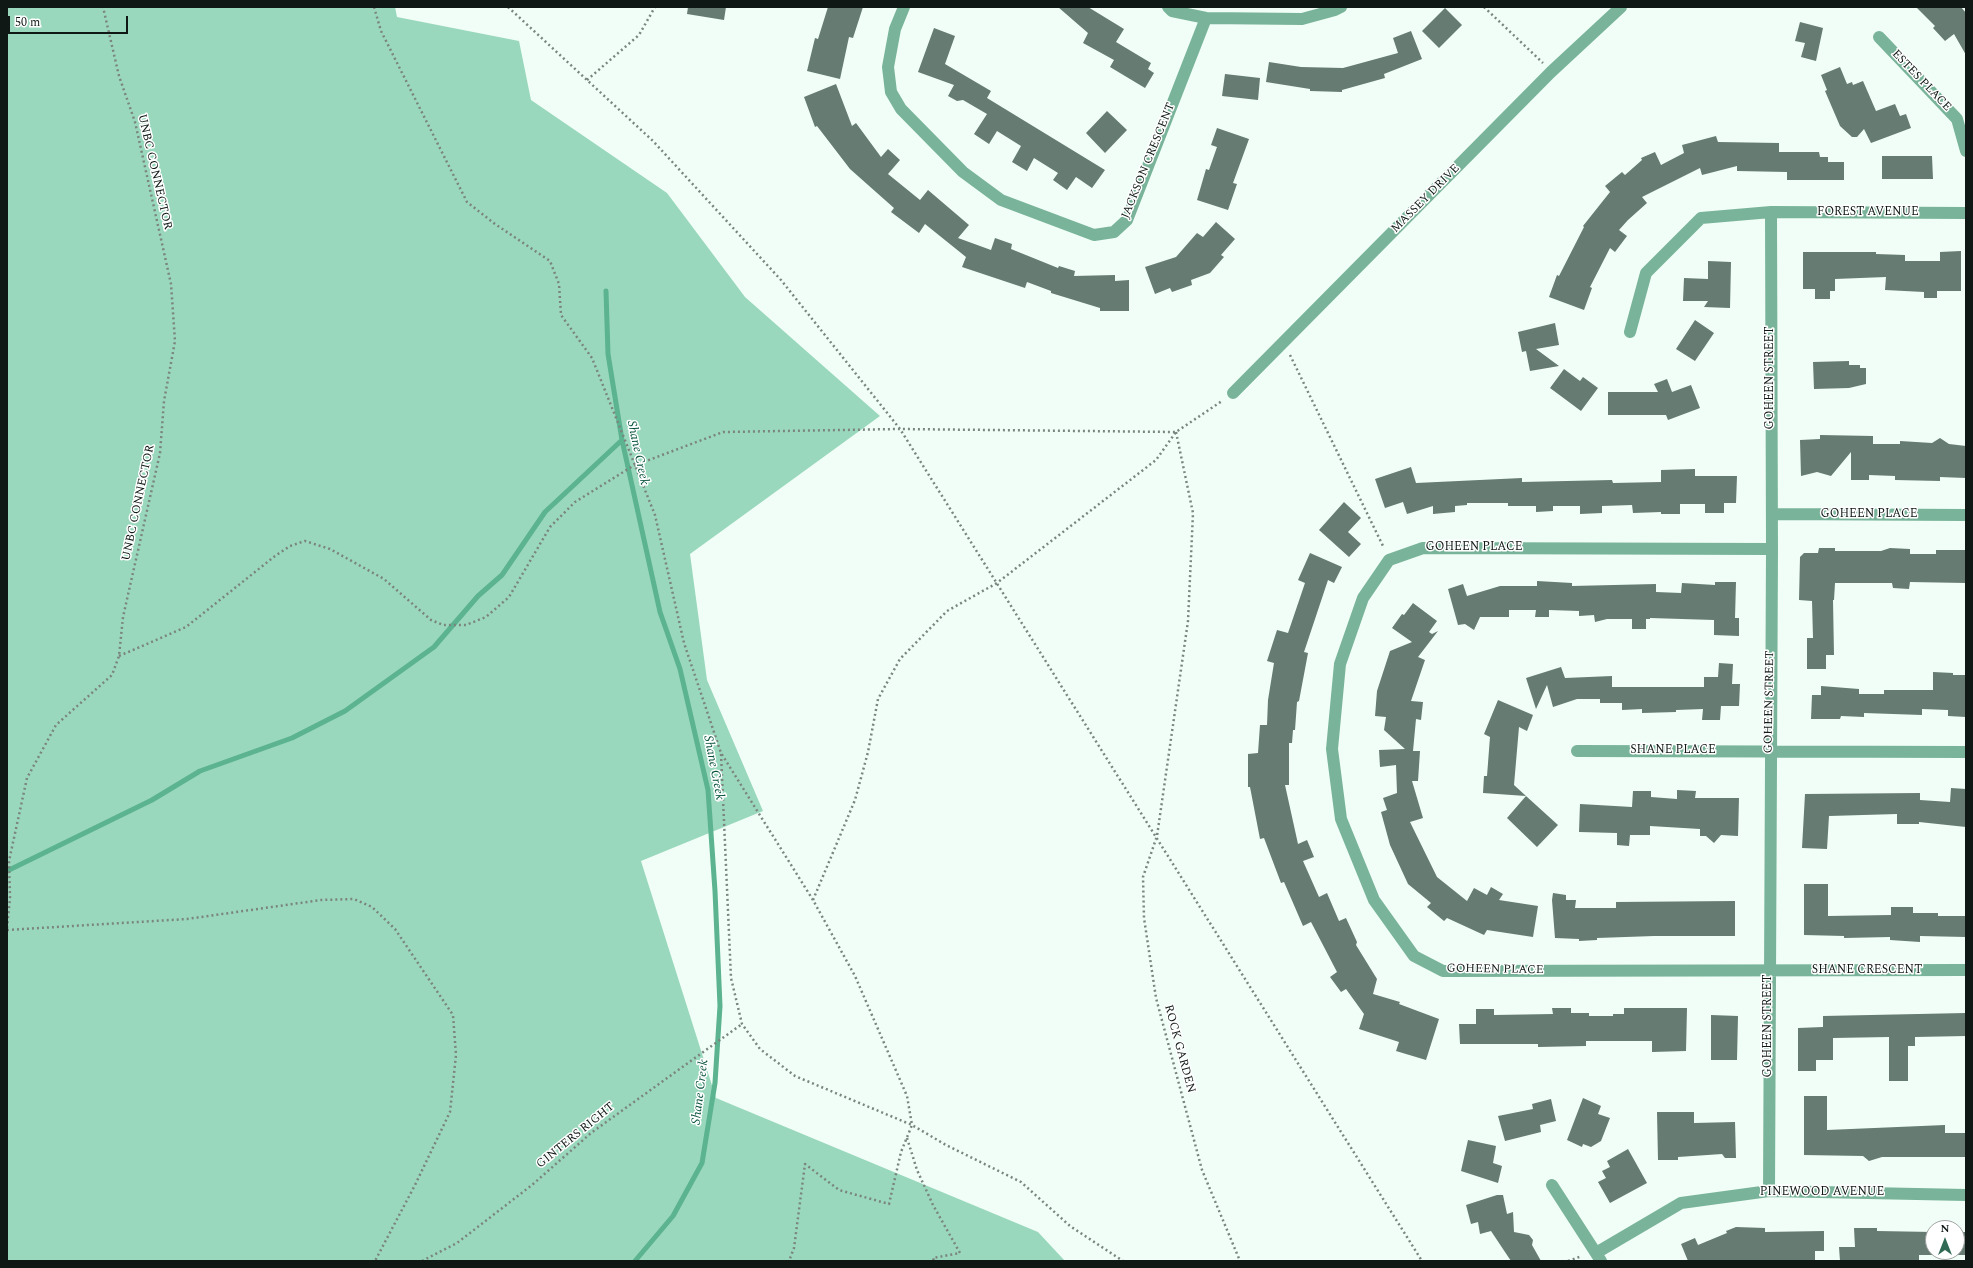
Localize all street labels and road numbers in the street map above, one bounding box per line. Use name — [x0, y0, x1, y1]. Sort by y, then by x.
street label: ESTES PLACE — [1888, 47, 1954, 115]
street label: JACKSON CRESCENT — [1119, 101, 1179, 221]
street label: UNBC CONNECTOR — [134, 113, 174, 231]
street label: MASSEY DRIVE — [1389, 162, 1463, 236]
street label: FOREST AVENUE — [1817, 206, 1919, 220]
street label: GOHEEN STREET — [1764, 327, 1778, 429]
street label: UNBC CONNECTOR — [120, 444, 158, 562]
street label: GOHEEN PLACE — [1820, 508, 1918, 522]
street label: GOHEEN PLACE — [1425, 541, 1523, 555]
street label: GOHEEN STREET — [1762, 650, 1778, 754]
street label: SHANE PLACE — [1630, 744, 1716, 758]
street label: GOHEEN PLACE — [1446, 962, 1544, 978]
street label: SHANE CRESCENT — [1812, 964, 1922, 978]
street label: GOHEEN STREET — [1762, 975, 1776, 1077]
street label: ROCK GARDEN — [1160, 1003, 1198, 1095]
street label: GINTERS RIGHT — [534, 1100, 618, 1172]
street label: PINEWOOD AVENUE — [1760, 1186, 1884, 1200]

